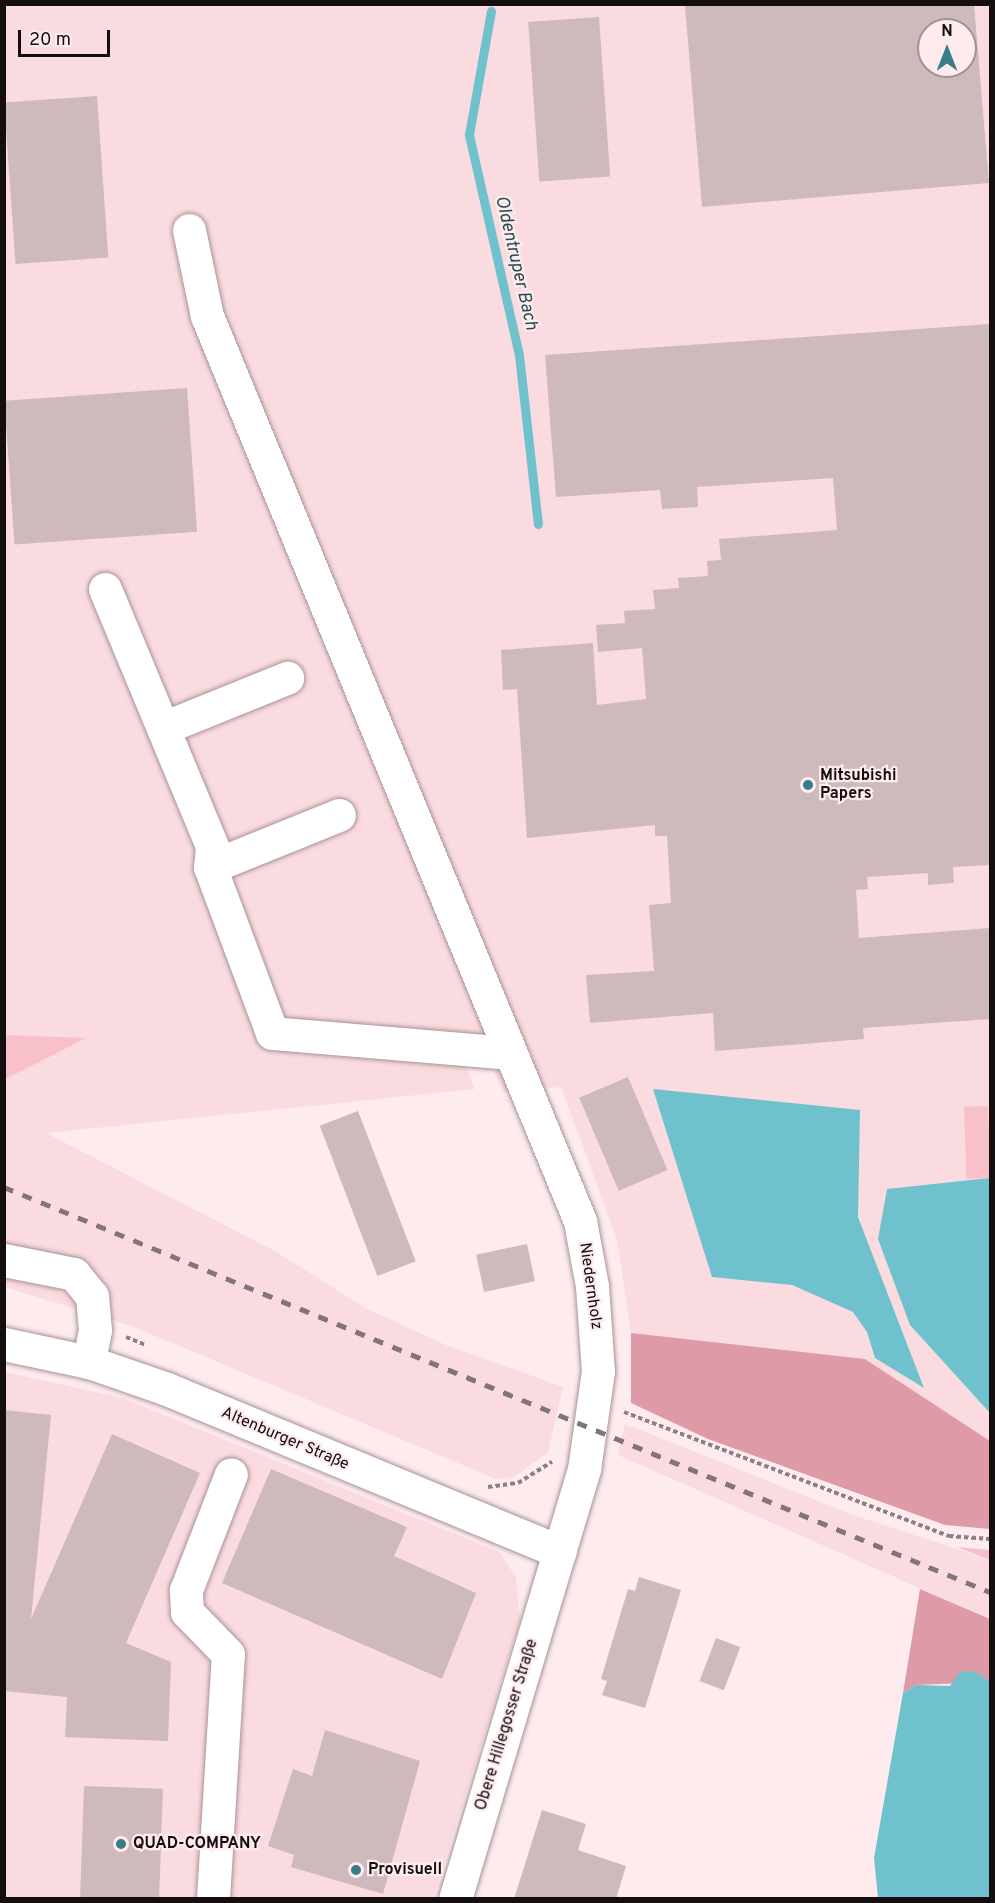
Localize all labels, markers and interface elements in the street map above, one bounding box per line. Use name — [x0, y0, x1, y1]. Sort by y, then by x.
scale bar — [21, 18, 112, 56]
north arrow — [917, 18, 977, 78]
text: N — [941, 22, 953, 42]
text: 20 m — [29, 29, 71, 52]
water label: Oldentruper Bach — [489, 194, 541, 332]
place label: Mitsubishi Papers — [820, 766, 896, 804]
marker: Mitsubishi Papers — [801, 778, 815, 792]
street label: Niedernholz — [574, 1241, 606, 1331]
street label: Altenburger Straße — [218, 1403, 352, 1475]
street label: Obere Hillegosser Straße — [472, 1637, 542, 1813]
place label: QUAD-COMPANY — [133, 1834, 261, 1854]
marker: QUAD-COMPANY — [114, 1837, 128, 1851]
place label: Provisuell — [368, 1860, 442, 1880]
marker: Provisuell — [349, 1863, 363, 1877]

